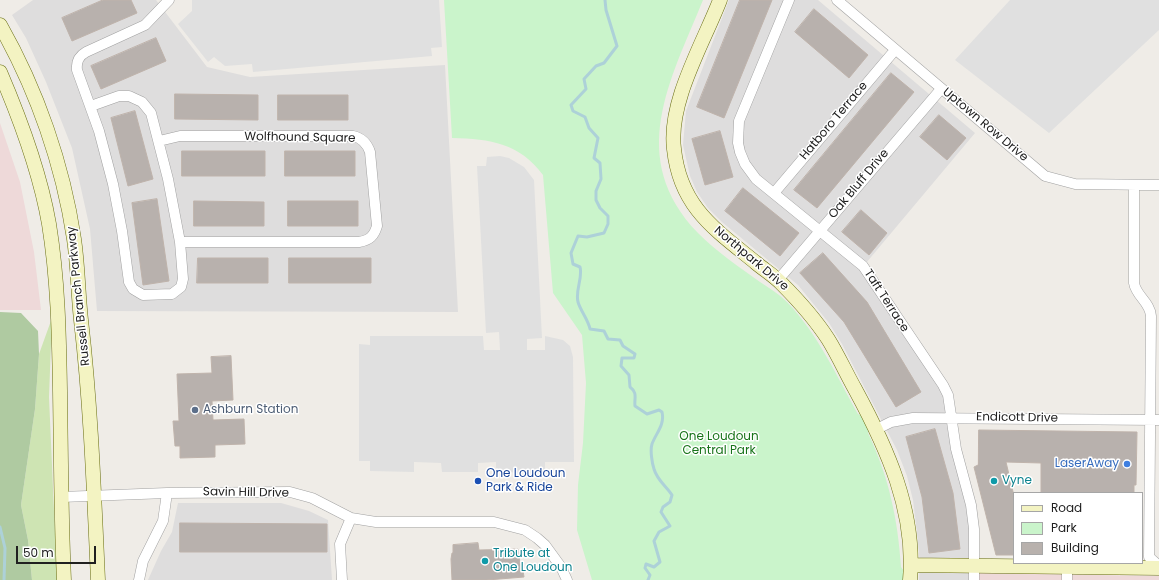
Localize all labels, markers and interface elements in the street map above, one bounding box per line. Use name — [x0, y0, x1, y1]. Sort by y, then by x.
street label: Hatboro Terrace — [797, 79, 871, 163]
street label: Uptown Row Drive — [939, 85, 1031, 165]
street label: Wolfhound Square — [244, 130, 356, 146]
street label: Oak Bluff Drive — [826, 146, 892, 222]
street label: Northpark Drive — [711, 224, 791, 294]
street label: Russell Branch Parkway — [65, 225, 93, 367]
street label: Taft Terrace — [860, 267, 912, 335]
place label: Ashburn Station — [203, 403, 298, 417]
marker: Ashburn Station — [190, 405, 200, 415]
street label: Endicott Drive — [976, 410, 1058, 426]
park label: One Loudoun Central Park — [679, 430, 759, 458]
place label: LaserAway — [1055, 457, 1119, 471]
marker: LaserAway — [1122, 459, 1132, 469]
place label: One Loudoun Park & Ride — [486, 467, 565, 495]
place label: Vyne — [1002, 474, 1032, 488]
marker: One Loudoun Park & Ride — [473, 476, 483, 486]
marker: Vyne — [989, 476, 999, 486]
street label: Savin Hill Drive — [203, 485, 289, 501]
legend — [1013, 492, 1143, 564]
text: Road — [1051, 499, 1082, 516]
text: Park — [1051, 519, 1077, 536]
scale bar — [18, 538, 98, 564]
text: Building — [1051, 539, 1099, 556]
text: 50 m — [23, 544, 54, 561]
place label: Tribute at One Loudoun — [493, 547, 572, 575]
marker: Tribute at One Loudoun — [480, 556, 490, 566]

